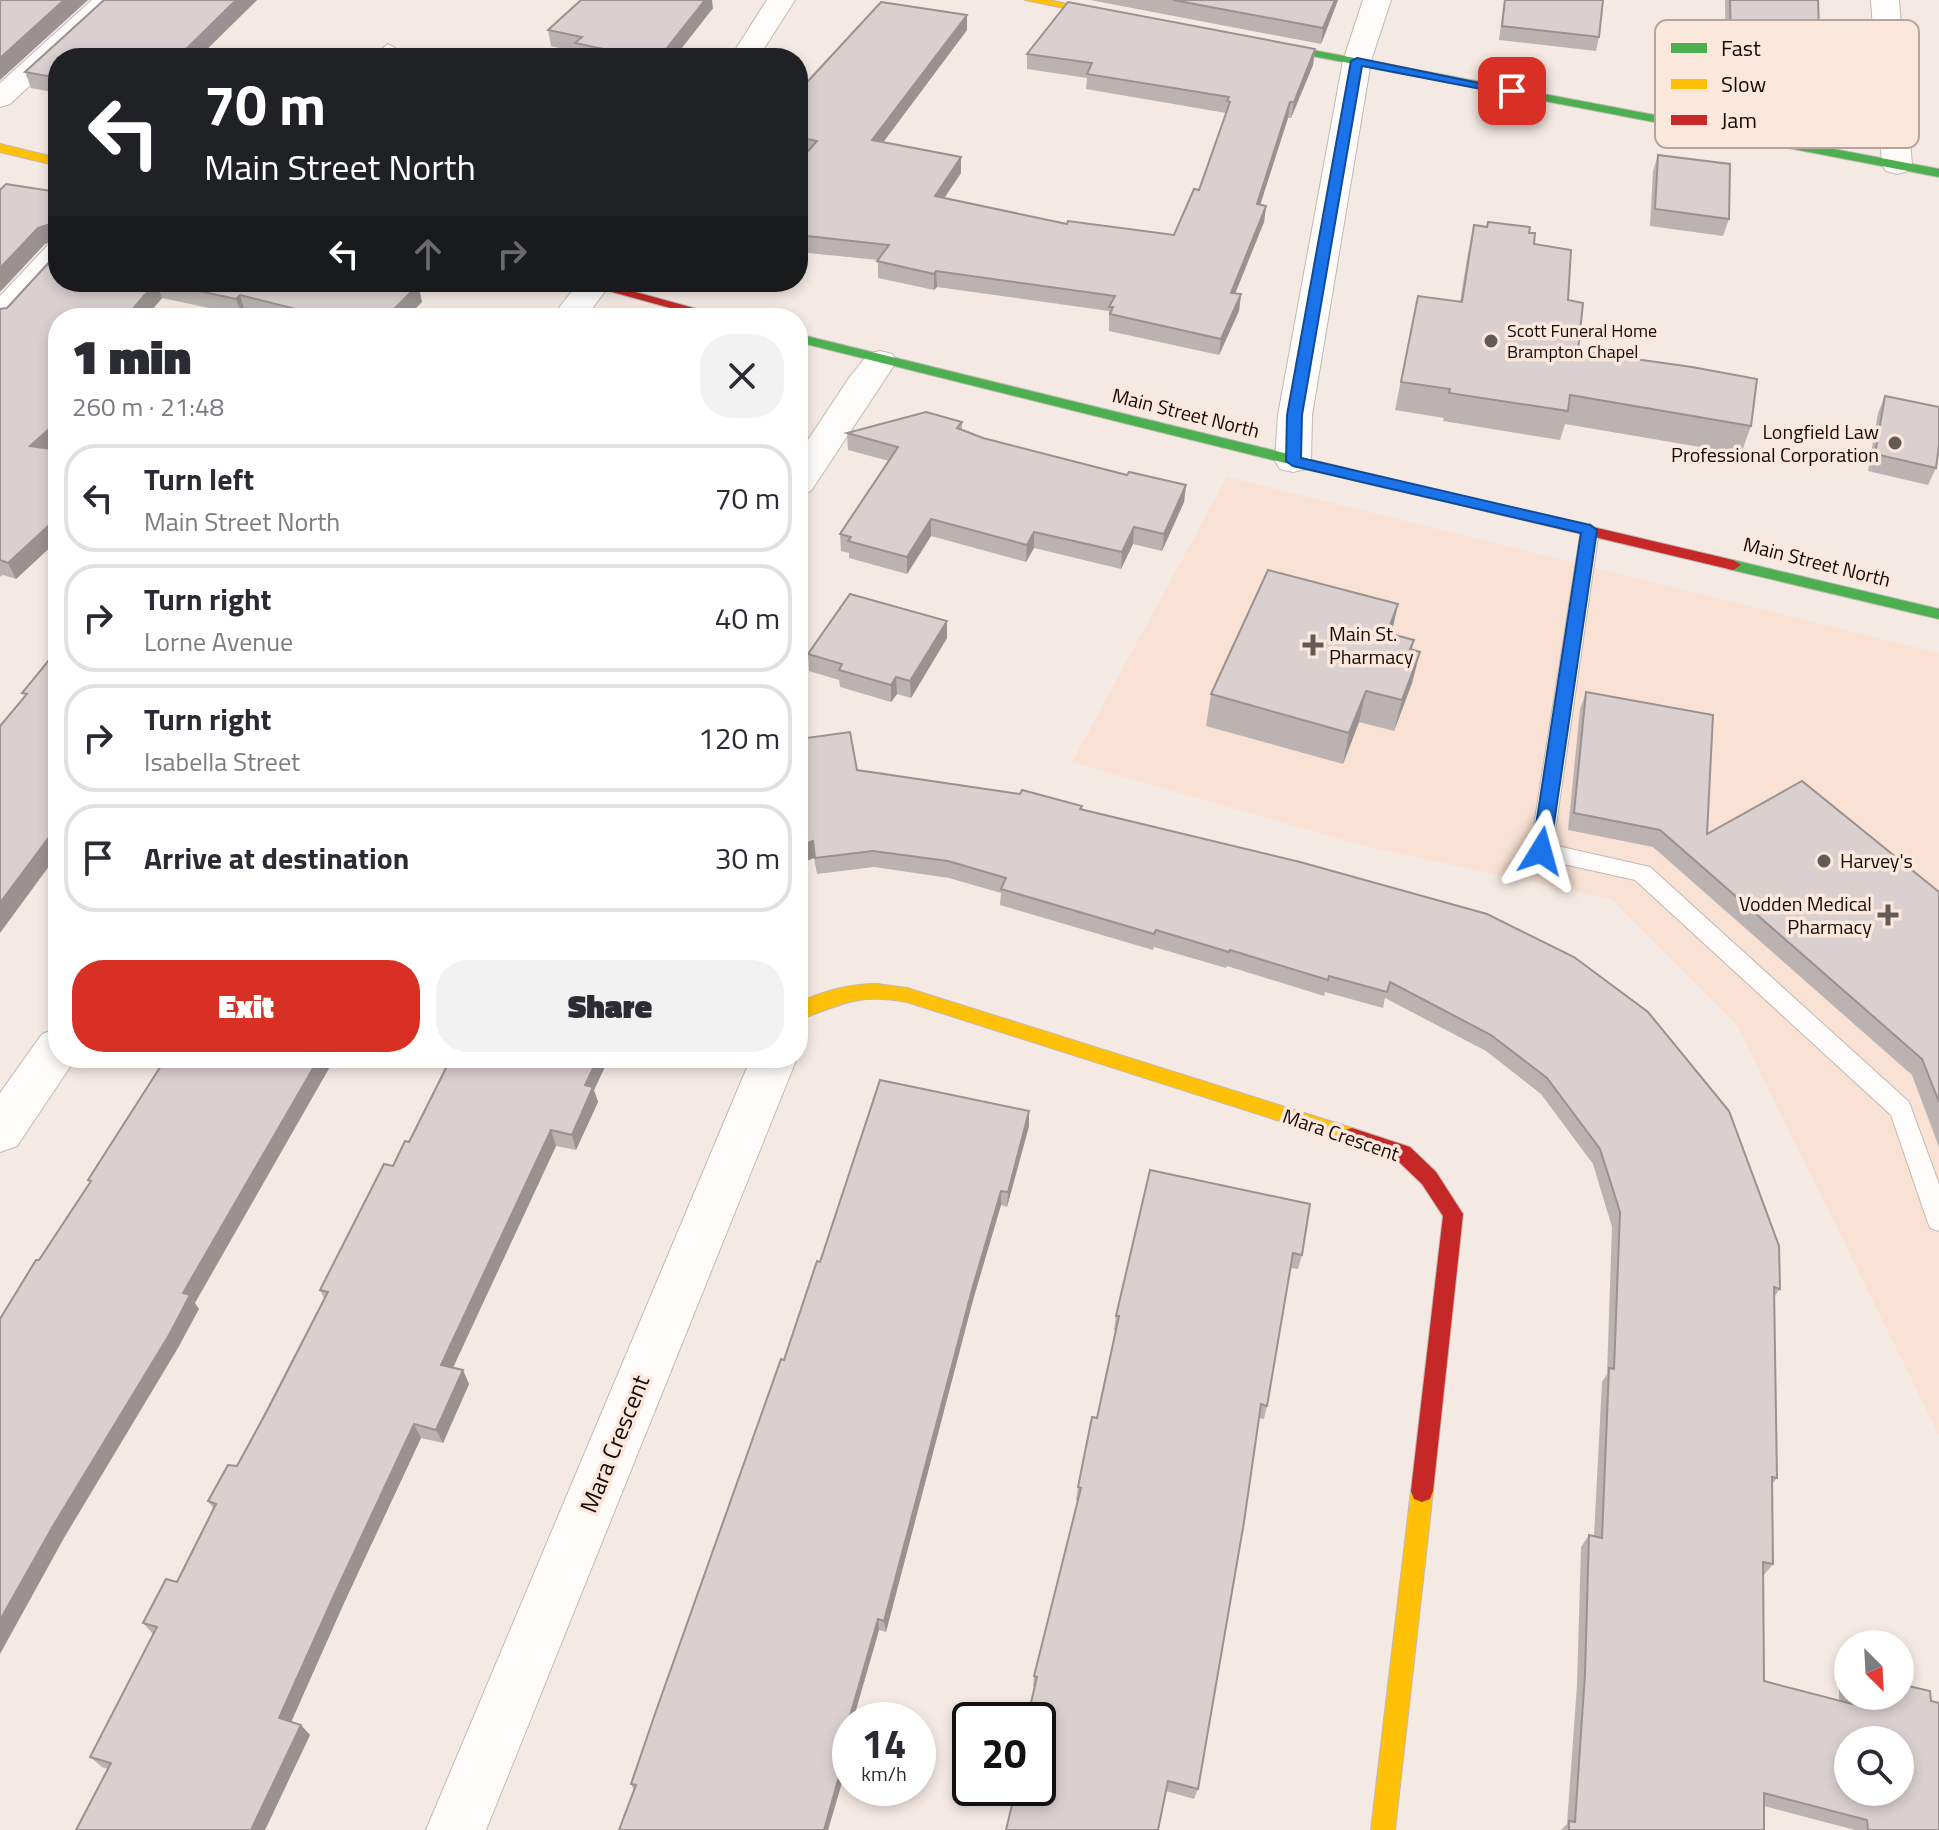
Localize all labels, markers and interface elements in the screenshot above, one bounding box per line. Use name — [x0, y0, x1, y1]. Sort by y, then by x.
legend — [1655, 20, 1919, 148]
text: Fast — [1721, 31, 1761, 65]
pin — [1478, 57, 1546, 125]
text: 70 m — [204, 62, 326, 147]
text: Slow — [1721, 67, 1767, 101]
icon: arrive — [1490, 69, 1534, 113]
icon: left — [72, 80, 176, 184]
text: Jam — [1721, 103, 1757, 137]
text: Main Street North — [204, 139, 476, 194]
icon: left — [322, 232, 366, 276]
icon: ahead — [406, 232, 450, 276]
icon: right — [490, 232, 534, 276]
place label: Scott Funeral Home Brampton Chapel — [1507, 317, 1657, 365]
text: 1 min — [72, 320, 191, 393]
marker: Scott Funeral Home Brampton Chapel — [1482, 332, 1500, 350]
button: close — [700, 334, 784, 418]
street label: Main Street North — [1109, 379, 1263, 446]
text: 260 m · 21:48 — [72, 387, 224, 426]
place label: Longfield Law Professional Corporation — [1671, 416, 1879, 470]
marker: Longfield Law Professional Corporation — [1886, 434, 1904, 452]
text: Turn left — [144, 456, 254, 502]
text: 70 m — [715, 475, 780, 521]
icon: left — [76, 476, 120, 520]
text: Main Street North — [144, 502, 340, 541]
street label: Main Street North — [1740, 528, 1894, 595]
text: Turn right — [144, 576, 272, 622]
text: 40 m — [715, 595, 780, 641]
icon: right — [76, 596, 120, 640]
place label: Main St. Pharmacy — [1329, 618, 1414, 672]
text: Lorne Avenue — [144, 622, 293, 661]
marker: Main St. Pharmacy — [1304, 636, 1322, 654]
text: Turn right — [144, 696, 272, 742]
text: 120 m — [698, 715, 780, 761]
icon: right — [76, 716, 120, 760]
text: Isabella Street — [144, 742, 300, 781]
position arrow — [1499, 809, 1583, 893]
text: Arrive at destination — [144, 835, 409, 881]
text: 30 m — [715, 835, 780, 881]
icon: arrive — [76, 836, 120, 880]
place label: Harvey's — [1840, 845, 1913, 876]
marker: Harvey's — [1815, 852, 1833, 870]
place label: Vodden Medical Pharmacy — [1739, 888, 1872, 942]
marker: Vodden Medical Pharmacy — [1879, 906, 1897, 924]
button: Exit — [72, 960, 420, 1052]
button: Share — [436, 960, 784, 1052]
street label: Mara Crescent — [1279, 1100, 1404, 1169]
street label: Mara Crescent — [570, 1369, 658, 1518]
north arrow — [1834, 1630, 1914, 1710]
map controls — [1834, 1630, 1914, 1806]
speed limit sign: 20 — [952, 1702, 1056, 1806]
text: 14 — [862, 1713, 906, 1774]
button: search — [1834, 1726, 1914, 1806]
text: km/h — [861, 1758, 907, 1789]

